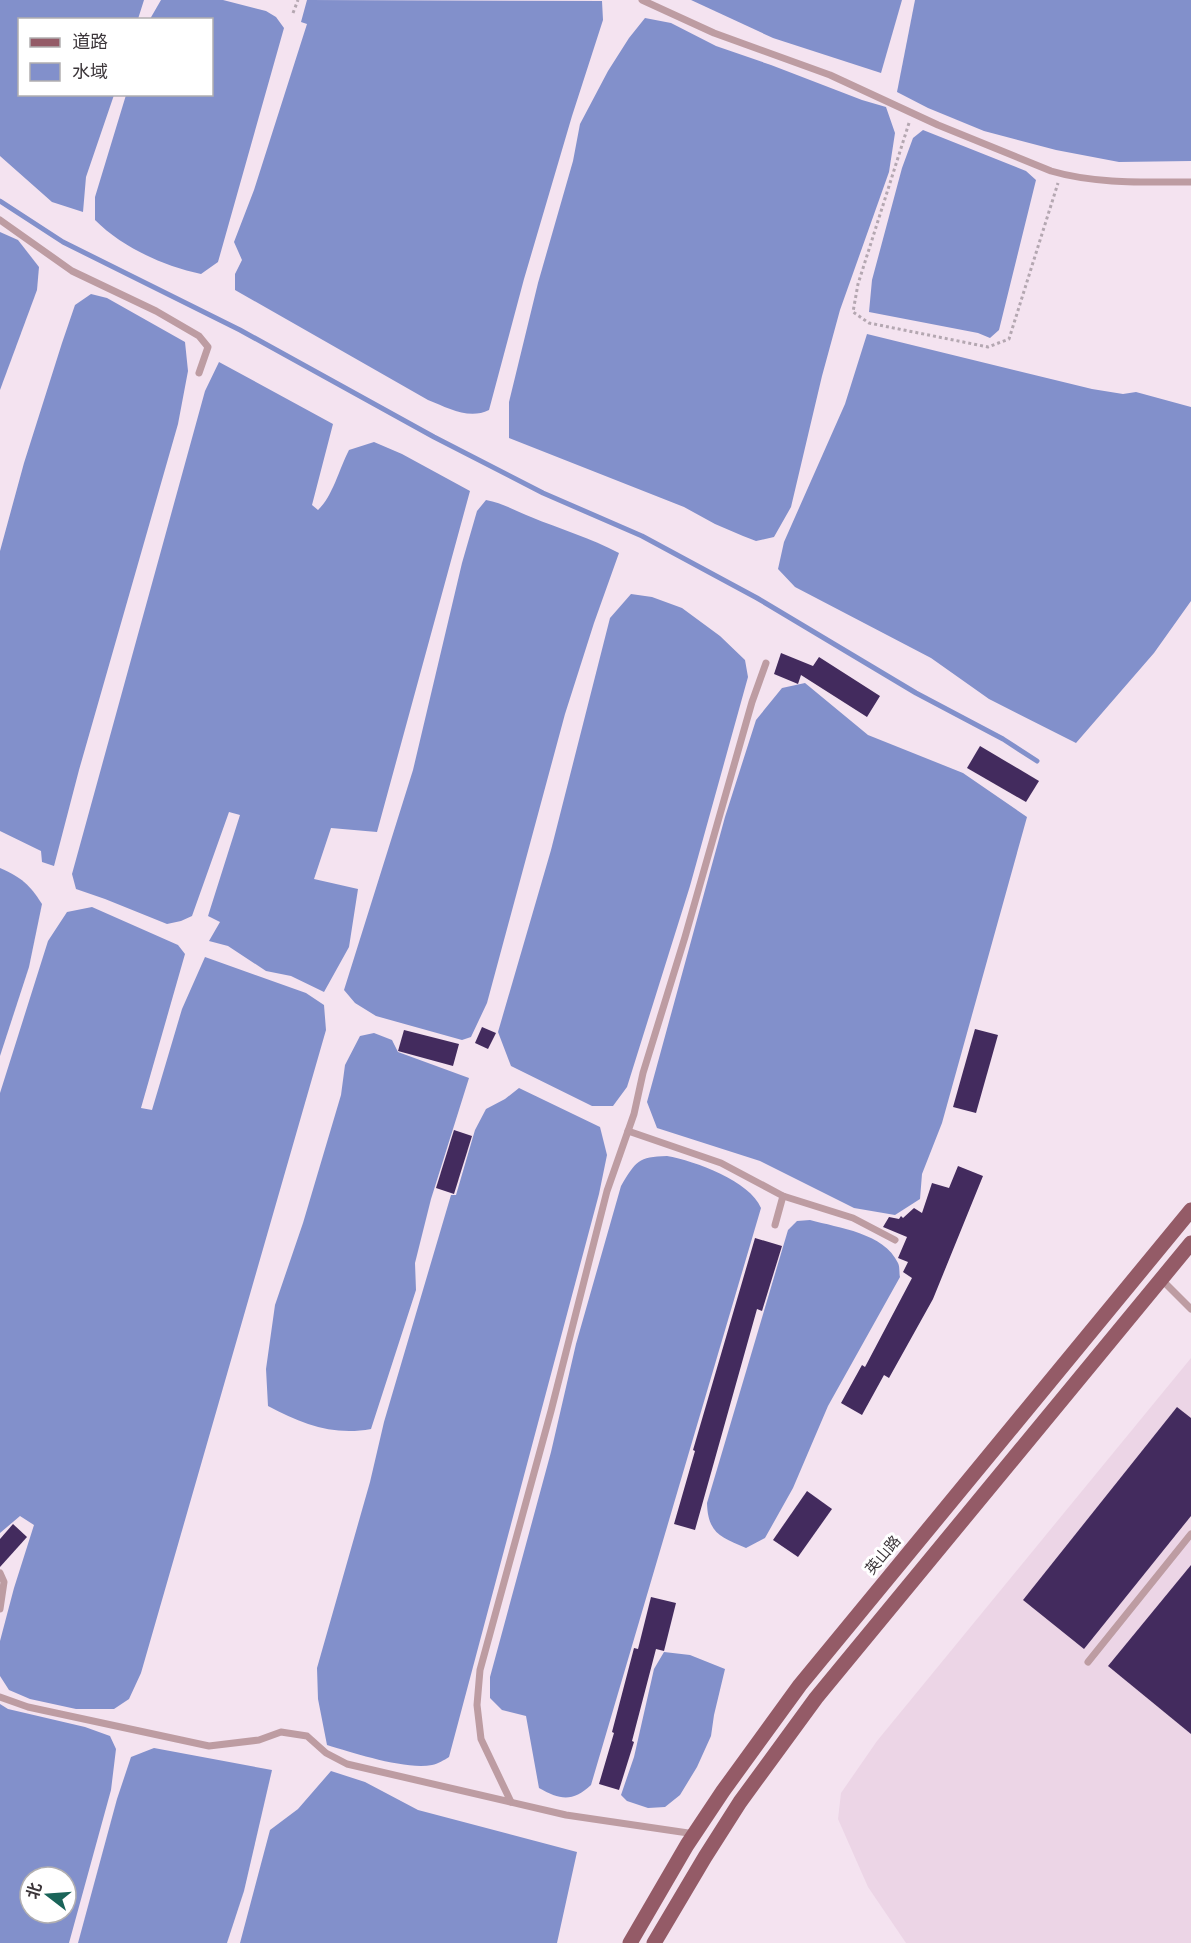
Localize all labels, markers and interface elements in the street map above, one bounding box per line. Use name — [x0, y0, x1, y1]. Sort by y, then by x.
legend — [18, 18, 213, 96]
text: 道路 — [72, 31, 108, 53]
text: 水域 — [72, 61, 108, 83]
street label: 英山路 — [862, 1532, 904, 1578]
north arrow — [18, 1865, 78, 1925]
text: 北 — [23, 1880, 47, 1901]

